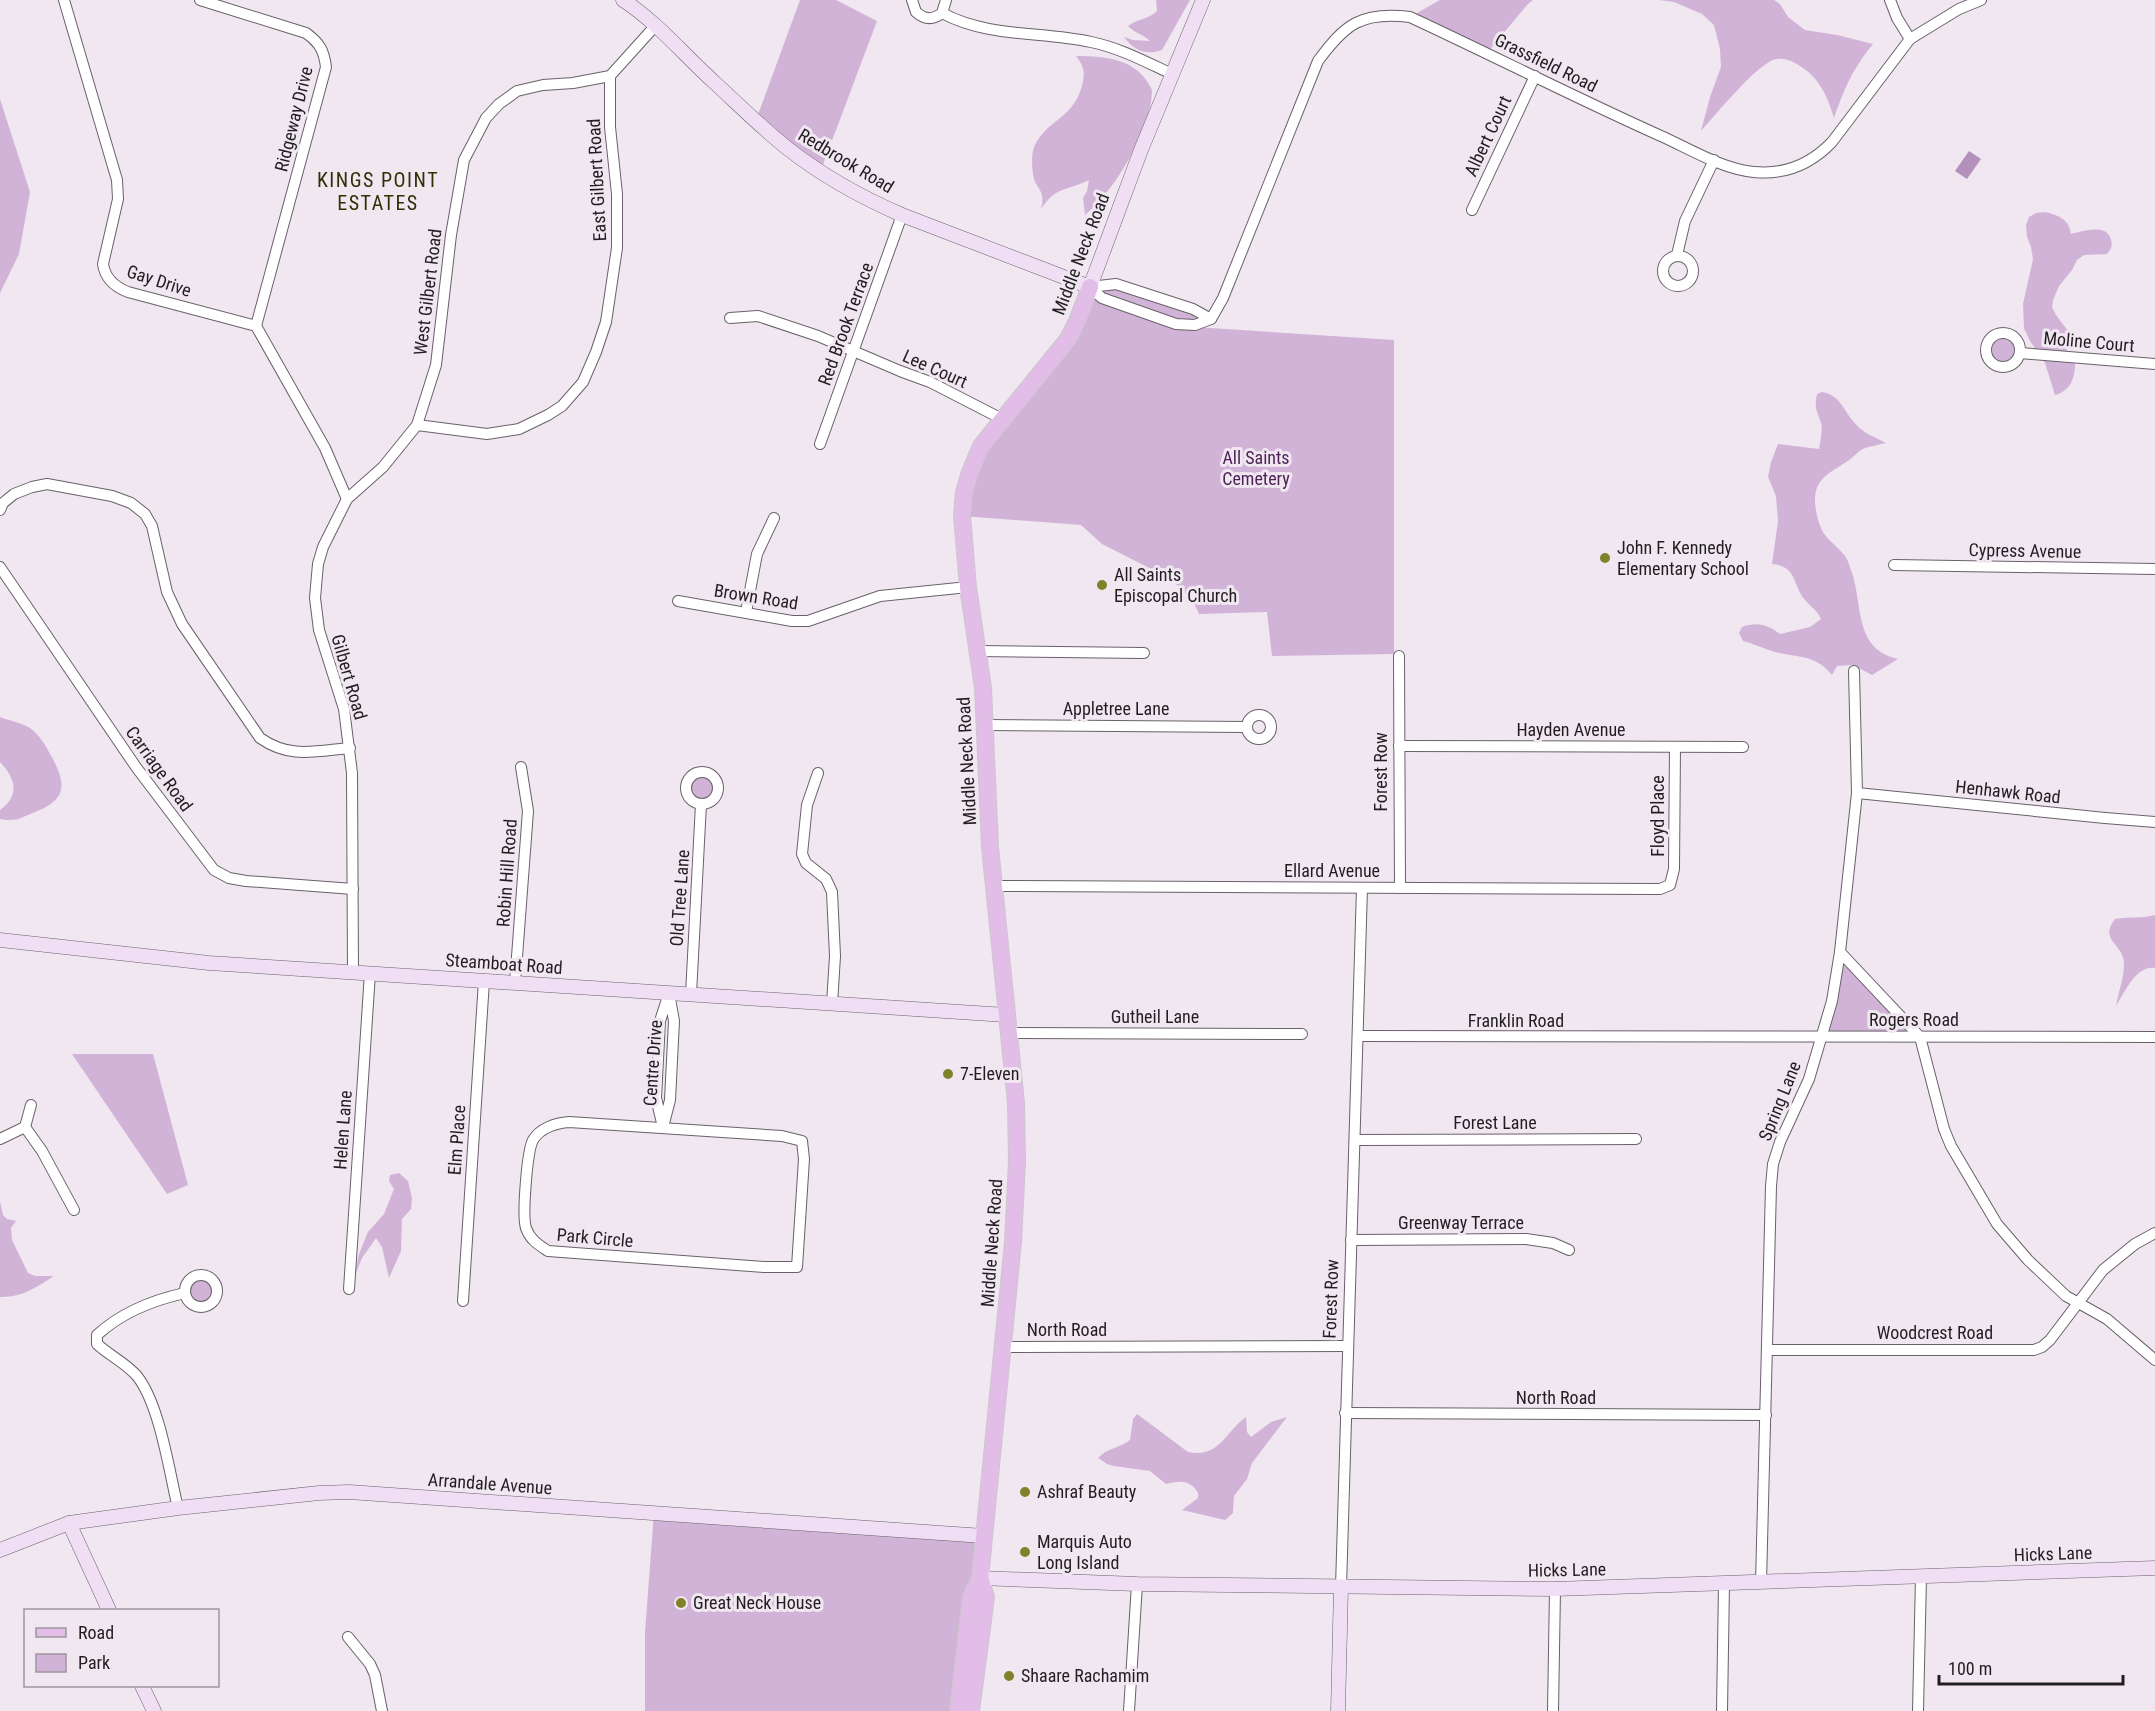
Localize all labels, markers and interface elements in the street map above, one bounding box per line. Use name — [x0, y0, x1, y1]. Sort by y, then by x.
street label: Grassfield Road — [1492, 29, 1601, 96]
street label: Ridgeway Drive — [270, 64, 317, 174]
street label: Albert Court — [1460, 92, 1515, 179]
street label: East Gilbert Road — [583, 118, 610, 242]
street label: Redbrook Road — [795, 124, 898, 197]
district label: KINGS POINT ESTATES — [317, 168, 439, 215]
street label: Middle Neck Road — [1048, 190, 1113, 318]
street label: West Gilbert Road — [409, 227, 446, 356]
street label: Gay Drive — [124, 260, 194, 301]
street label: Red Brook Terrace — [814, 260, 877, 388]
street label: Moline Court — [2043, 327, 2135, 356]
street label: Lee Court — [900, 345, 971, 392]
park label: All Saints Cemetery — [1222, 447, 1290, 489]
place label: John F. Kennedy Elementary School — [1617, 537, 1749, 579]
street label: Cypress Avenue — [1968, 539, 2082, 562]
marker: John F. Kennedy Elementary School — [1598, 551, 1612, 565]
place label: All Saints Episcopal Church — [1114, 564, 1237, 606]
marker: All Saints Episcopal Church — [1095, 578, 1109, 592]
street label: Brown Road — [713, 579, 800, 614]
street label: Gilbert Road — [327, 632, 372, 722]
street label: Middle Neck Road — [953, 696, 980, 826]
street label: Appletree Lane — [1063, 698, 1169, 719]
street label: Hayden Avenue — [1516, 719, 1626, 740]
street label: Carriage Road — [121, 722, 197, 815]
street label: Forest Row — [1370, 732, 1391, 812]
street label: Floyd Place — [1647, 775, 1668, 857]
street label: Henhawk Road — [1954, 776, 2062, 807]
street label: Robin Hill Road — [492, 818, 521, 928]
street label: Old Tree Lane — [666, 849, 693, 947]
street label: Ellard Avenue — [1284, 860, 1380, 881]
street label: Steamboat Road — [445, 949, 563, 978]
street label: Gutheil Lane — [1111, 1006, 1199, 1027]
street label: Rogers Road — [1869, 1009, 1959, 1030]
street label: Franklin Road — [1468, 1010, 1564, 1031]
street label: Centre Drive — [639, 1019, 666, 1107]
street label: Spring Lane — [1754, 1058, 1805, 1144]
place label: 7-Eleven — [960, 1063, 1020, 1084]
marker: 7-Eleven — [941, 1067, 955, 1081]
street label: Helen Lane — [329, 1090, 356, 1170]
street label: Elm Place — [444, 1104, 469, 1176]
street label: Forest Lane — [1453, 1112, 1537, 1133]
street label: Middle Neck Road — [977, 1178, 1006, 1308]
street label: Greenway Terrace — [1398, 1212, 1524, 1233]
street label: Park Circle — [556, 1224, 634, 1251]
street label: Forest Row — [1319, 1259, 1342, 1339]
street label: North Road — [1027, 1319, 1107, 1340]
street label: Woodcrest Road — [1877, 1322, 1993, 1343]
street label: North Road — [1516, 1387, 1596, 1408]
street label: Arrandale Avenue — [427, 1469, 553, 1498]
place label: Ashraf Beauty — [1037, 1481, 1137, 1502]
marker: Ashraf Beauty — [1018, 1485, 1032, 1499]
place label: Marquis Auto Long Island — [1037, 1531, 1132, 1573]
street label: Hicks Lane — [2013, 1542, 2093, 1565]
marker: Marquis Auto Long Island — [1018, 1545, 1032, 1559]
street label: Hicks Lane — [1528, 1558, 1606, 1581]
place label: Great Neck House — [693, 1592, 821, 1613]
marker: Great Neck House — [674, 1596, 688, 1610]
legend — [24, 1609, 219, 1687]
text: Road — [78, 1622, 114, 1643]
scale bar — [1939, 1648, 2124, 1686]
text: Park — [78, 1652, 110, 1673]
text: 100 m — [1948, 1658, 1992, 1679]
place label: Shaare Rachamim — [1021, 1665, 1149, 1686]
marker: Shaare Rachamim — [1002, 1669, 1016, 1683]

